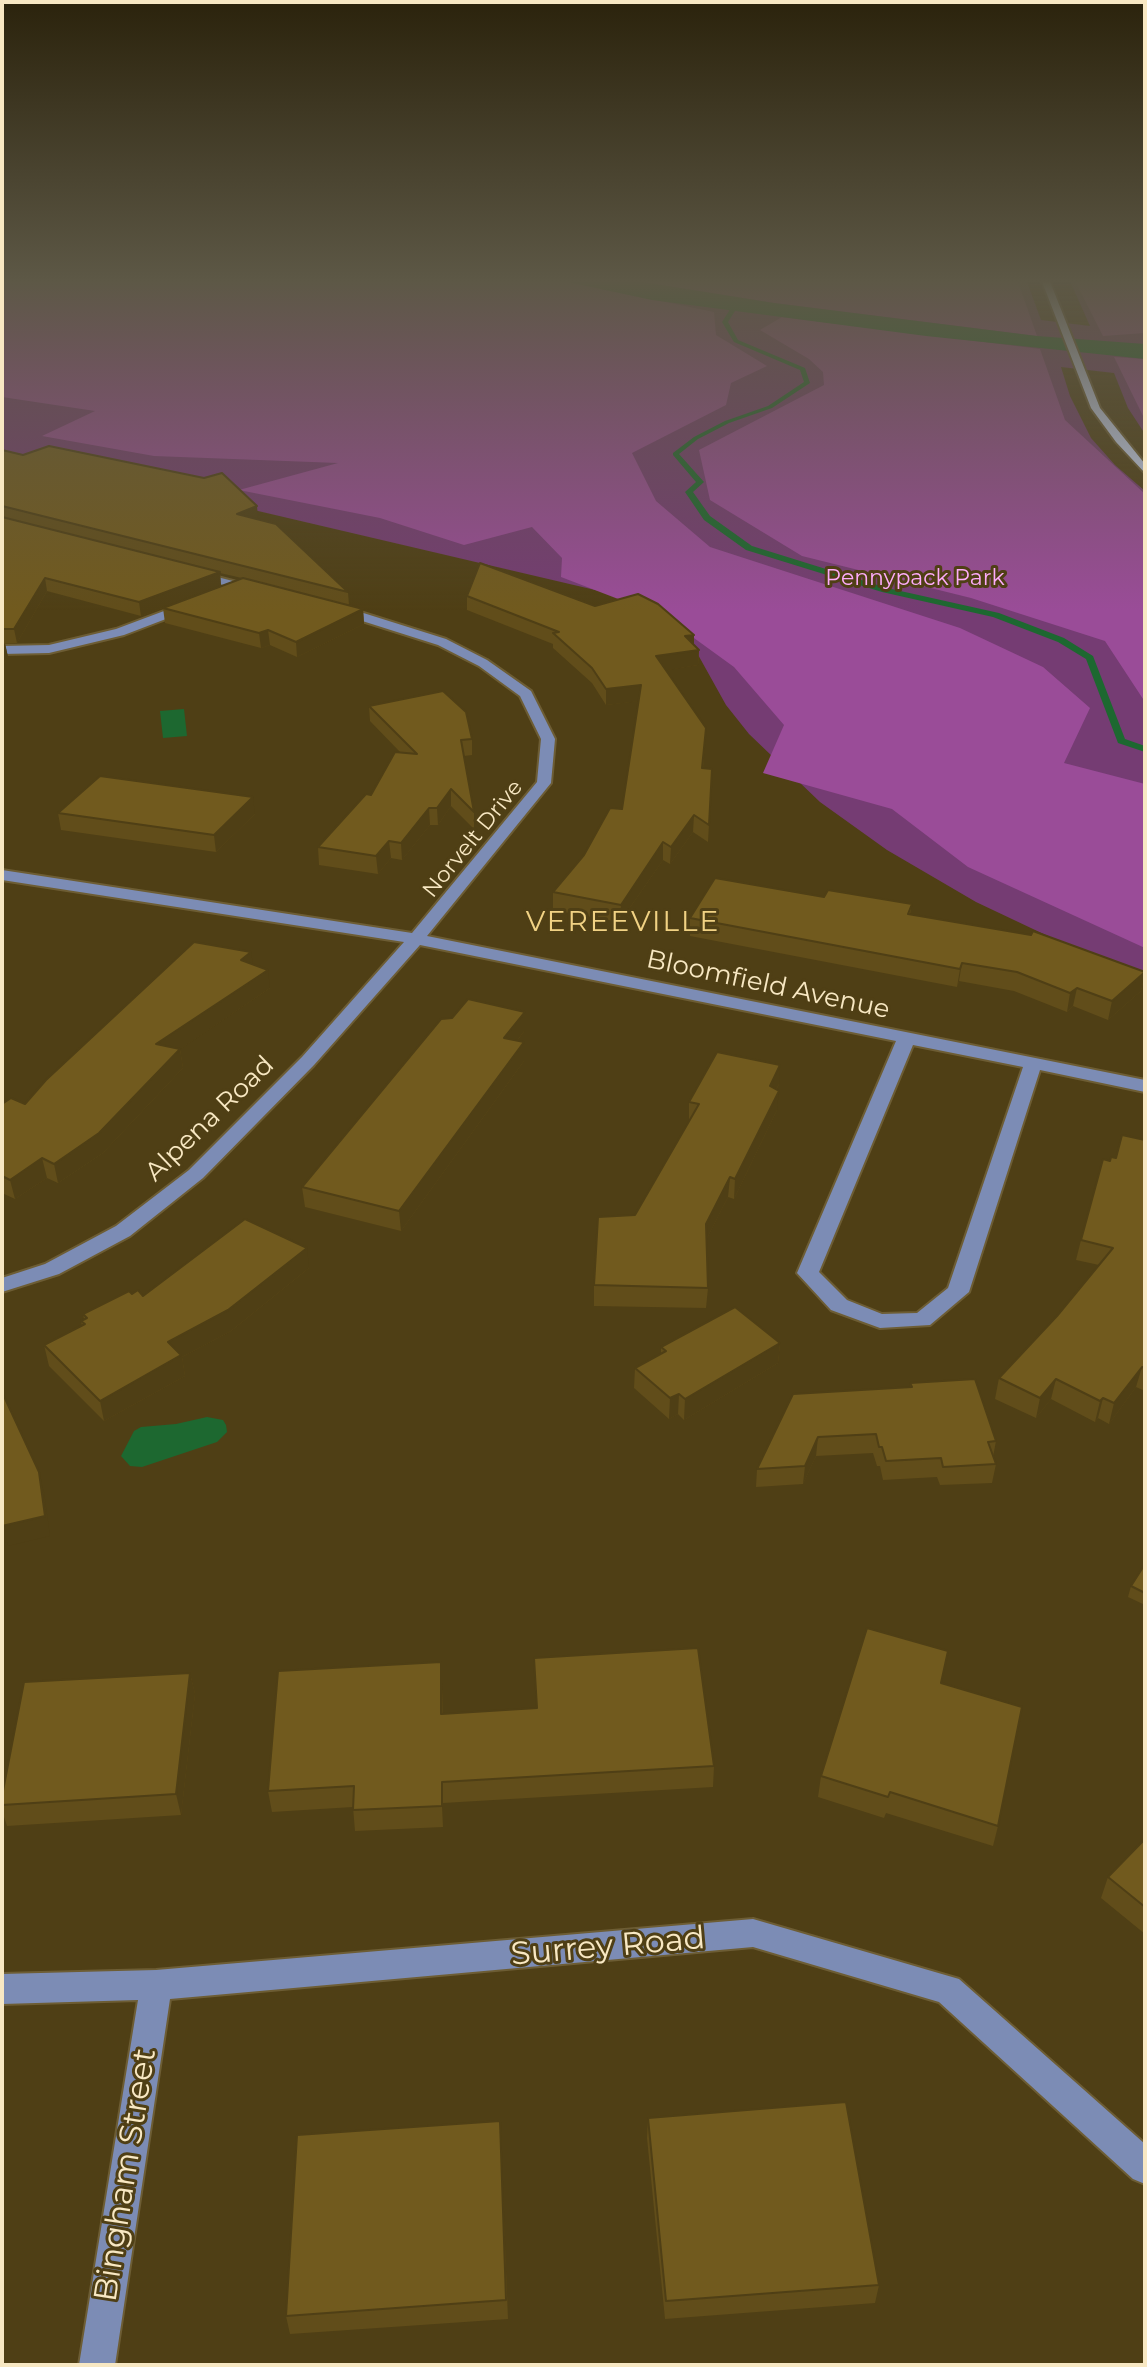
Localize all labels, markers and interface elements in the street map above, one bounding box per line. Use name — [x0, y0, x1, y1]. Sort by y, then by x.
park label: Pennypack Park — [825, 566, 1005, 592]
street label: Norvelt Drive — [418, 775, 528, 903]
district label: VEREEVILLE — [526, 906, 720, 940]
street label: Bloomfield Avenue — [644, 944, 892, 1026]
street label: Alpena Road — [139, 1050, 281, 1188]
street label: Surrey Road — [509, 1919, 707, 1975]
street label: Bingham Street — [87, 2046, 165, 2304]

